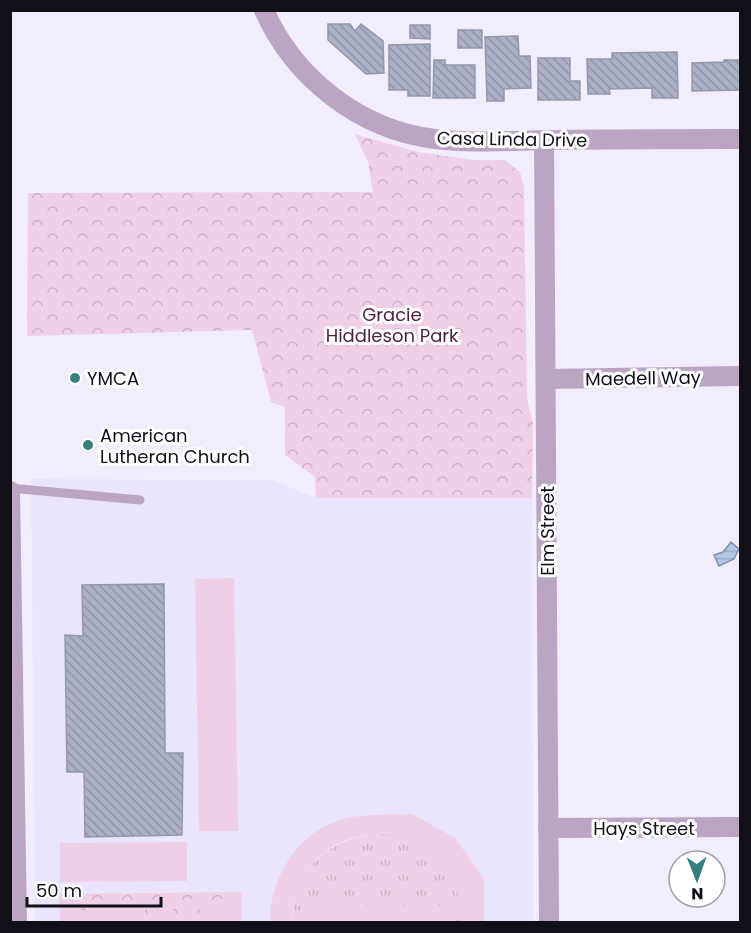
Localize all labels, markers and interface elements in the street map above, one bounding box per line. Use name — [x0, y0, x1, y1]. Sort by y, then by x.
street label: Casa Linda Drive — [437, 125, 587, 153]
park label: Gracie Hiddleson Park — [326, 302, 459, 348]
street label: Maedell Way — [585, 364, 701, 392]
place label: YMCA — [87, 366, 139, 391]
marker: YMCA — [68, 371, 82, 385]
place label: American Lutheran Church — [100, 423, 250, 469]
marker: American Lutheran Church — [81, 438, 95, 452]
street label: Elm Street — [535, 486, 560, 576]
street label: Hays Street — [593, 816, 695, 841]
north arrow — [667, 849, 727, 909]
scale bar — [27, 870, 160, 908]
text: 50 m — [36, 878, 82, 903]
text: N — [691, 882, 703, 905]

